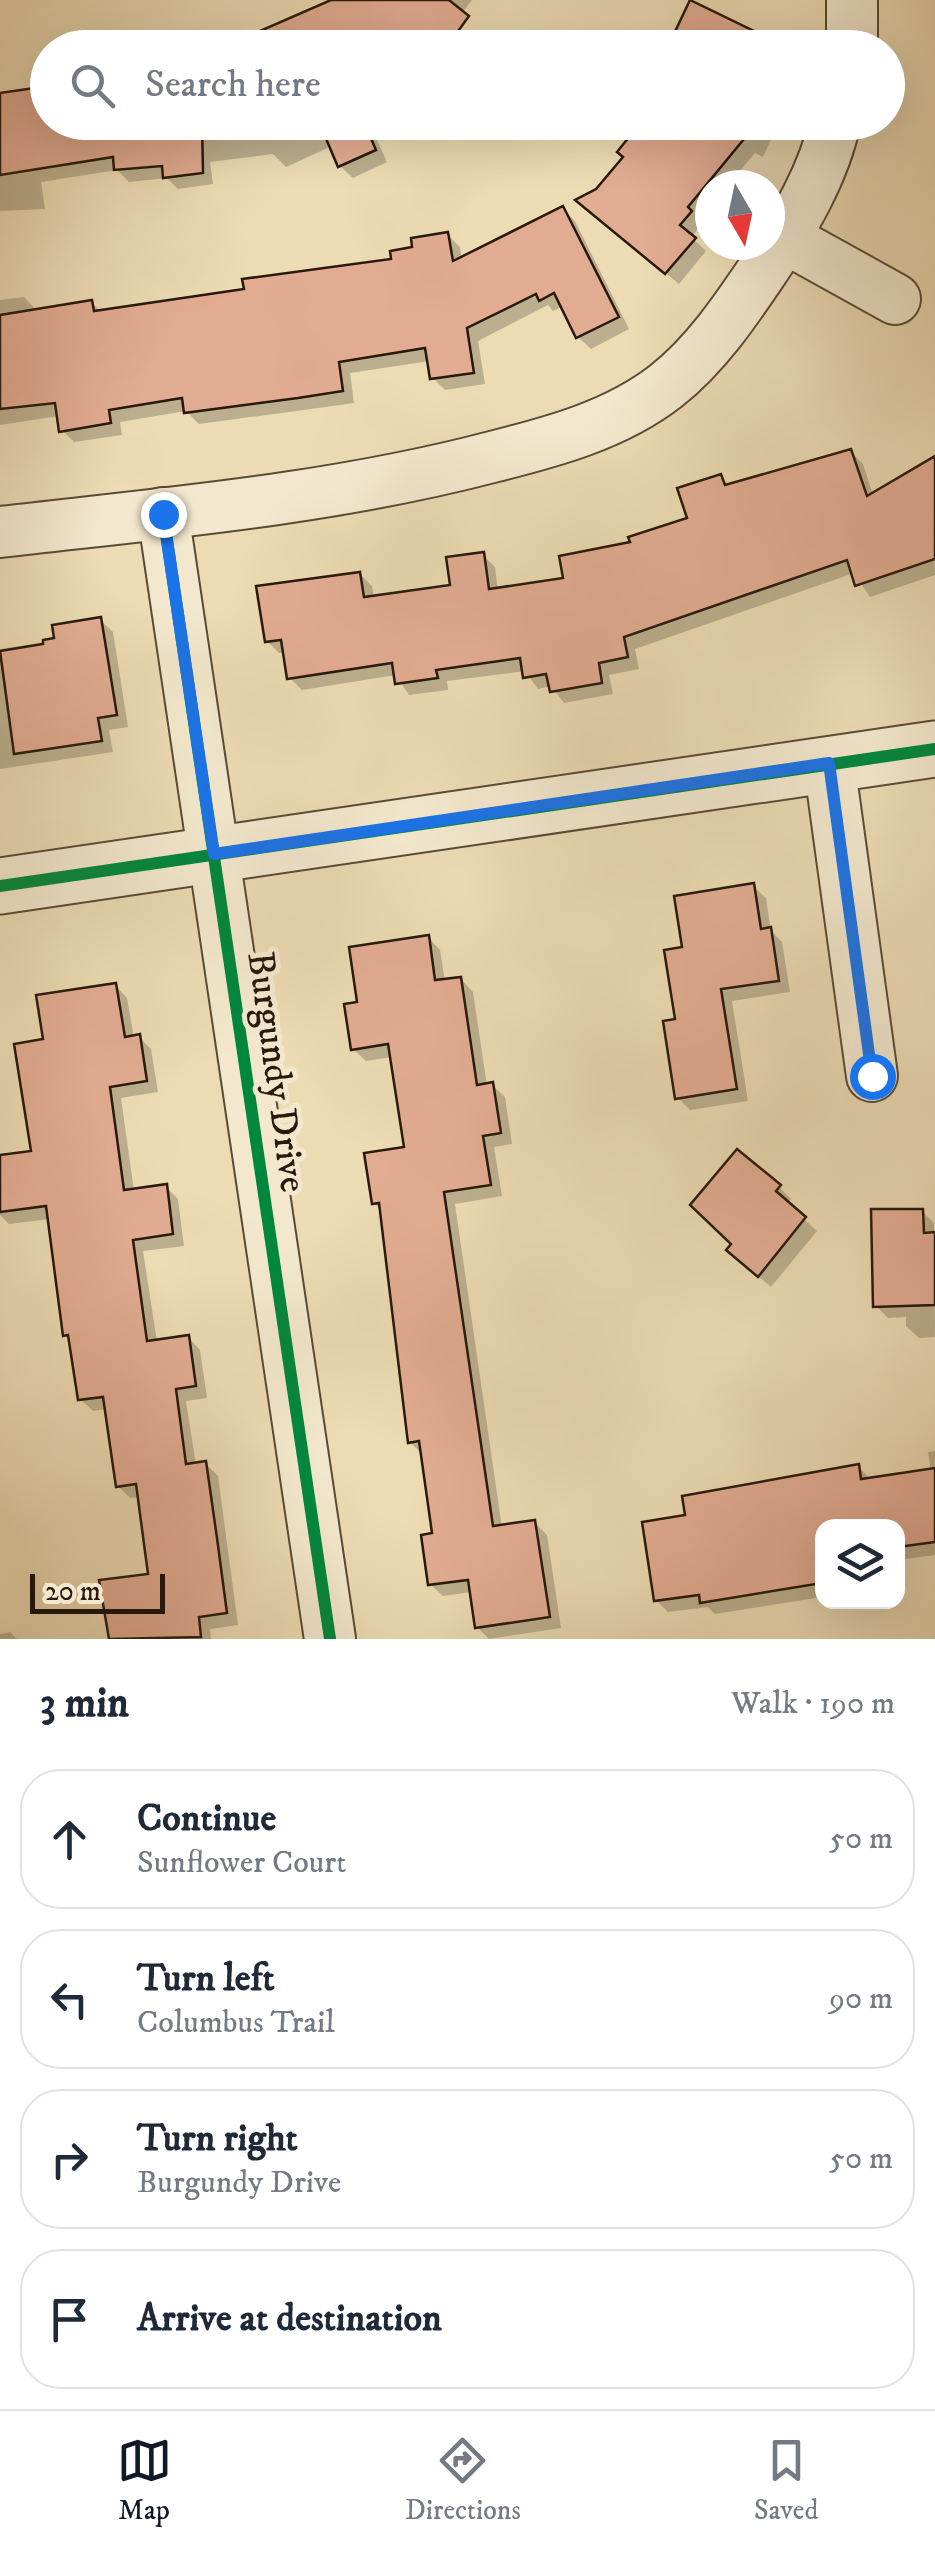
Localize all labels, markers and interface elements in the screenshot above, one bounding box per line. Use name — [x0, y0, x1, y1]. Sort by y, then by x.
search box — [30, 30, 905, 140]
icon: search — [65, 58, 120, 113]
text: Search here — [145, 61, 321, 109]
north arrow — [695, 170, 785, 260]
route end — [141, 492, 187, 538]
street label: Burgundy Drive — [235, 949, 317, 1195]
route start — [850, 1054, 896, 1100]
map controls — [815, 1519, 905, 1609]
button: layers — [815, 1519, 905, 1609]
scale bar — [30, 1569, 165, 1614]
text: 20 m — [45, 1574, 101, 1609]
text: 3 min — [40, 1678, 129, 1730]
text: Walk · 190 m — [731, 1684, 895, 1724]
text: Continue — [137, 1795, 276, 1843]
icon: ahead — [42, 1812, 97, 1867]
text: 50 m — [829, 1819, 893, 1859]
text: Sunflower Court — [137, 1843, 346, 1883]
text: Turn left — [137, 1955, 275, 2003]
icon: left — [42, 1972, 97, 2027]
text: 90 m — [829, 1979, 893, 2019]
text: Columbus Trail — [137, 2003, 335, 2043]
text: Turn right — [137, 2115, 298, 2163]
icon: right — [42, 2132, 97, 2187]
text: 50 m — [829, 2139, 893, 2179]
text: Burgundy Drive — [137, 2163, 341, 2203]
icon: arrive — [42, 2292, 97, 2347]
text: Arrive at destination — [137, 2295, 442, 2343]
tab: Map — [117, 2433, 172, 2528]
tab: Directions — [405, 2433, 521, 2528]
tab: Saved — [754, 2433, 818, 2528]

